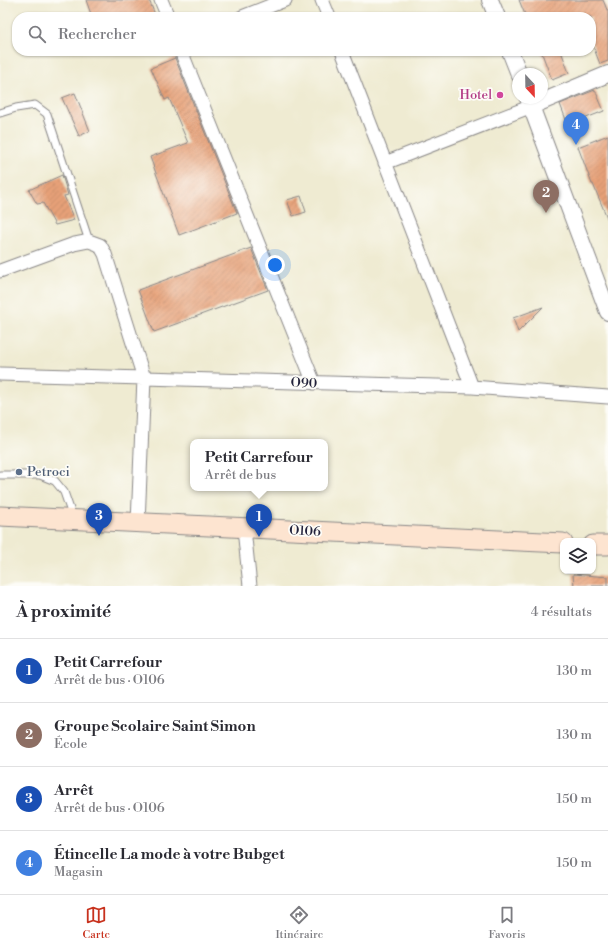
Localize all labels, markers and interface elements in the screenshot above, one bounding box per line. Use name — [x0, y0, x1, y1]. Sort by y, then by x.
search box — [12, 12, 596, 56]
icon: search — [26, 23, 48, 45]
text: Rechercher — [58, 25, 137, 44]
north arrow — [512, 68, 548, 104]
place label: Hotel — [459, 87, 492, 103]
marker: Hotel — [495, 90, 505, 100]
pin: 4 — [563, 112, 589, 145]
pin: 2 — [533, 180, 559, 213]
your location — [265, 255, 285, 275]
street label: O90 — [290, 375, 318, 391]
popup — [190, 439, 328, 491]
text: Petit Carrefour — [205, 448, 313, 467]
place label: Petroci — [27, 464, 70, 480]
marker: Petroci — [14, 467, 24, 477]
text: Arrêt de bus — [205, 467, 276, 483]
pin: 3 — [86, 503, 112, 536]
pin: 1 — [246, 504, 272, 537]
street label: O106 — [289, 522, 321, 540]
map controls — [560, 538, 596, 574]
button: layers — [560, 538, 596, 574]
text: À proximité — [16, 601, 111, 623]
text: 4 résultats — [531, 604, 592, 620]
text: Petit Carrefour — [54, 653, 162, 672]
text: 1 — [26, 663, 32, 679]
text: 130 m — [557, 663, 592, 679]
text: Arrêt de bus · O106 — [54, 672, 165, 688]
text: Groupe Scolaire Saint Simon — [54, 717, 256, 736]
text: 2 — [25, 727, 33, 743]
text: 130 m — [557, 727, 592, 743]
text: École — [54, 736, 87, 752]
text: Arrêt — [54, 781, 93, 800]
text: 3 — [25, 791, 33, 807]
text: 150 m — [557, 791, 592, 807]
text: Arrêt de bus · O106 — [54, 800, 165, 816]
text: Étincelle La mode à votre Bubget — [54, 845, 284, 864]
text: 4 — [25, 855, 33, 871]
text: 150 m — [557, 855, 592, 871]
text: Magasin — [54, 864, 103, 880]
tab: Carte — [83, 904, 110, 942]
tab: Itinéraire — [275, 904, 323, 942]
tab: Favoris — [489, 904, 525, 942]

